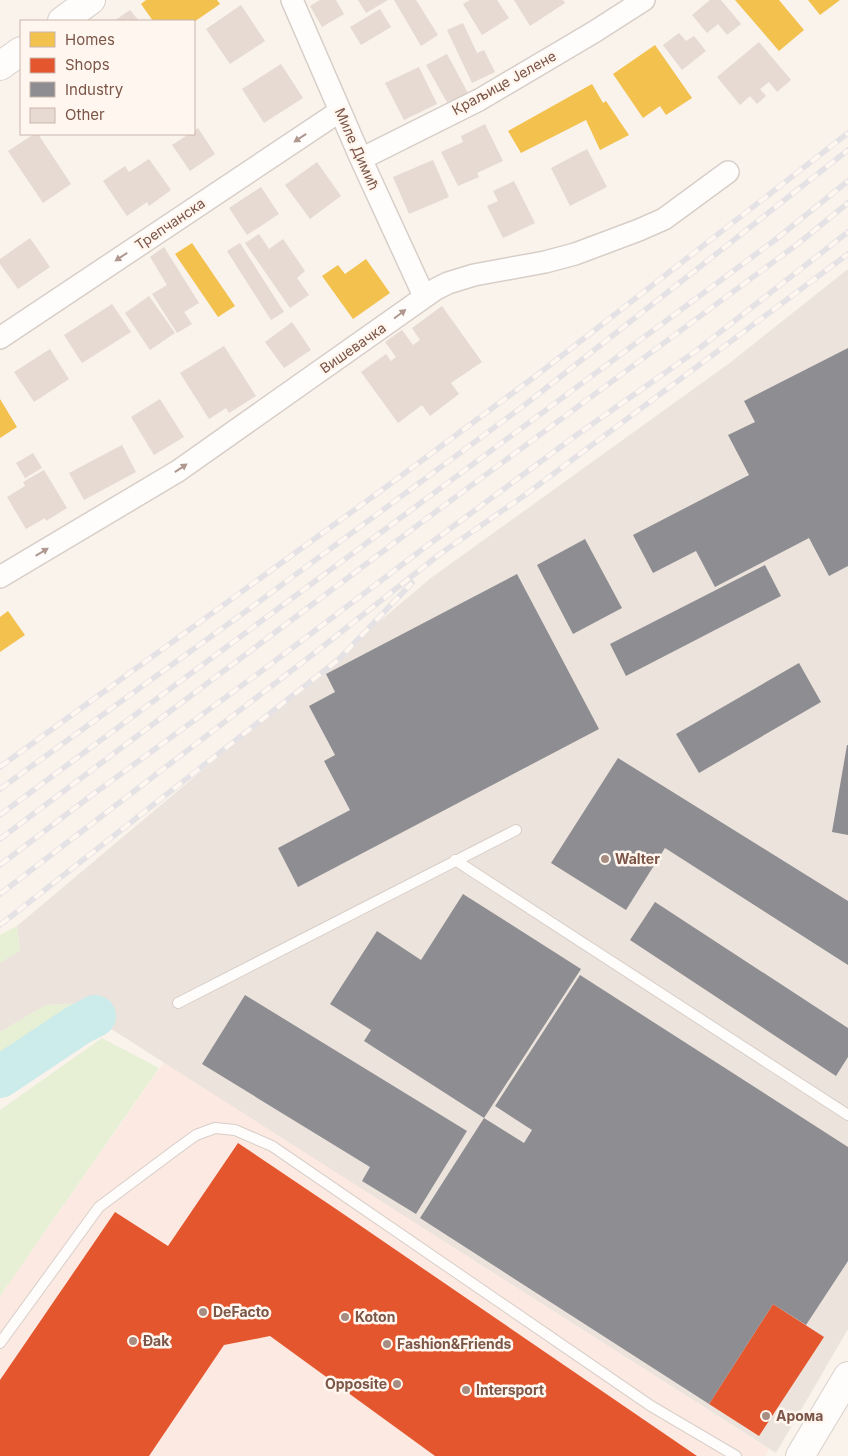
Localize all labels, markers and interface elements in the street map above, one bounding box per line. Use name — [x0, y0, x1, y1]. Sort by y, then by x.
legend — [20, 20, 195, 135]
text: Homes — [65, 30, 115, 49]
street label: Краљице Јелене — [449, 47, 559, 118]
text: Shops — [65, 55, 110, 74]
text: Industry — [65, 80, 124, 99]
text: Other — [65, 105, 105, 124]
street label: Миле Димић — [332, 105, 383, 193]
one-way arrow — [293, 134, 306, 143]
street label: Трепчанска — [131, 194, 208, 253]
one-way arrow — [114, 253, 127, 262]
one-way arrow — [393, 309, 406, 320]
street label: Вишевачка — [317, 319, 389, 376]
one-way arrow — [174, 463, 188, 473]
one-way arrow — [35, 547, 48, 556]
place label: Walter — [615, 850, 660, 867]
marker: Walter — [599, 853, 611, 865]
place label: DeFacto — [213, 1303, 270, 1320]
marker: DeFacto — [197, 1306, 209, 1318]
place label: Koton — [355, 1308, 395, 1325]
marker: Koton — [339, 1311, 351, 1323]
place label: Đak — [143, 1332, 170, 1349]
marker: Đak — [127, 1335, 139, 1347]
place label: Fashion&Friends — [397, 1335, 512, 1352]
marker: Fashion&Friends — [381, 1338, 393, 1350]
place label: Opposite — [325, 1375, 387, 1392]
marker: Opposite — [391, 1378, 403, 1390]
place label: Intersport — [476, 1381, 544, 1398]
marker: Intersport — [460, 1384, 472, 1396]
place label: Арома — [776, 1407, 823, 1424]
marker: Арома — [760, 1410, 772, 1422]

